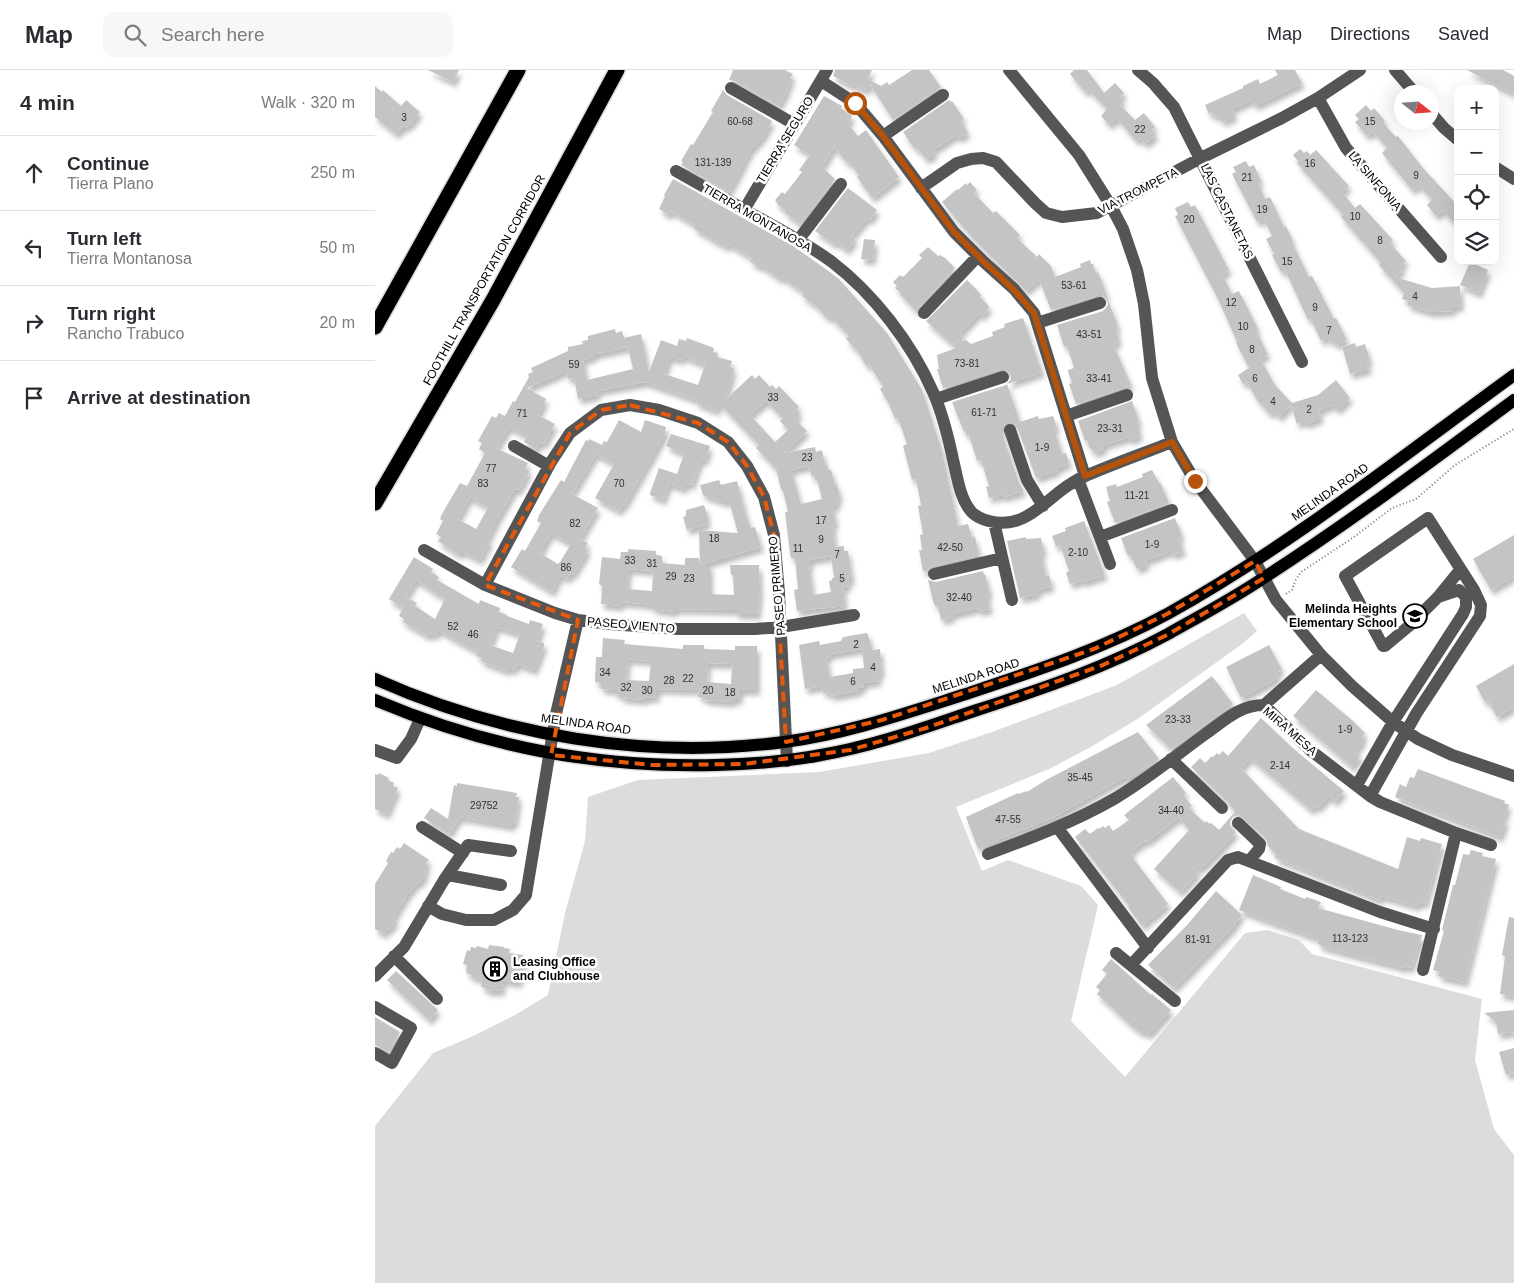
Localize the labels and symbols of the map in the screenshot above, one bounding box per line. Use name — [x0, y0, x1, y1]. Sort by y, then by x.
north arrow — [1394, 85, 1439, 130]
route start — [844, 92, 867, 115]
street label: TIERRA SEGURO — [754, 94, 816, 186]
house number: 3 — [401, 112, 407, 123]
house number: 60-68 — [727, 116, 753, 127]
house number: 15 — [1364, 116, 1376, 127]
house number: 22 — [1134, 124, 1146, 135]
street label: LA SINFONIA — [1345, 148, 1405, 214]
house number: 131-139 — [695, 157, 732, 168]
house number: 16 — [1304, 158, 1316, 169]
street label: LAS CASTANETAS — [1198, 161, 1256, 261]
street label: VIA TROMPETA — [1096, 165, 1180, 217]
house number: 9 — [1413, 170, 1419, 181]
street label: FOOTHILL TRANSPORTATION CORRIDOR — [420, 172, 548, 388]
house number: 21 — [1241, 172, 1253, 183]
street label: TIERRA MONTANOSA — [700, 181, 814, 255]
house number: 19 — [1256, 204, 1268, 215]
house number: 10 — [1349, 211, 1361, 222]
house number: 20 — [1183, 214, 1195, 225]
house number: 8 — [1377, 235, 1383, 246]
house number: 15 — [1281, 256, 1293, 267]
house number: 53-61 — [1061, 280, 1087, 291]
house number: 4 — [1412, 291, 1418, 302]
house number: 12 — [1225, 297, 1237, 308]
house number: 9 — [1312, 302, 1318, 313]
house number: 10 — [1237, 321, 1249, 332]
house number: 7 — [1326, 325, 1332, 336]
house number: 43-51 — [1076, 329, 1102, 340]
house number: 8 — [1249, 344, 1255, 355]
house number: 73-81 — [954, 358, 980, 369]
house number: 59 — [568, 359, 580, 370]
house number: 33-41 — [1086, 373, 1112, 384]
house number: 6 — [1252, 373, 1258, 384]
house number: 33 — [767, 392, 779, 403]
house number: 4 — [1270, 396, 1276, 407]
house number: 2 — [1306, 404, 1312, 415]
house number: 61-71 — [971, 407, 997, 418]
house number: 71 — [516, 408, 528, 419]
house number: 23-31 — [1097, 423, 1123, 434]
house number: 1-9 — [1035, 442, 1050, 453]
house number: 23 — [801, 452, 813, 463]
street label: MELINDA ROAD — [1289, 460, 1371, 524]
house number: 77 — [485, 463, 497, 474]
route end — [1184, 470, 1207, 493]
house number: 83 — [477, 478, 489, 489]
house number: 70 — [613, 478, 625, 489]
house number: 11-21 — [1125, 490, 1150, 501]
house number: 17 — [815, 515, 827, 526]
house number: 82 — [569, 518, 581, 529]
house number: 18 — [708, 533, 720, 544]
house number: 9 — [818, 534, 824, 545]
street label: PASEO PRIMERO — [766, 536, 788, 636]
house number: 1-9 — [1145, 539, 1160, 550]
house number: 42-50 — [937, 542, 963, 553]
house number: 11 — [793, 543, 804, 554]
house number: 2-10 — [1068, 547, 1088, 558]
house number: 7 — [834, 549, 840, 560]
house number: 33 — [624, 555, 636, 566]
house number: 31 — [646, 558, 658, 569]
house number: 86 — [560, 562, 572, 573]
house number: 29 — [665, 571, 677, 582]
house number: 23 — [683, 573, 695, 584]
house number: 5 — [839, 573, 845, 584]
house number: 32-40 — [946, 592, 972, 603]
place label: Melinda Heights Elementary School — [1289, 602, 1397, 630]
school or university icon: Melinda Heights Elementary School — [1402, 603, 1428, 629]
street label: PASEO VIENTO — [586, 614, 676, 636]
house number: 52 — [447, 621, 459, 632]
house number: 46 — [467, 629, 479, 640]
house number: 2 — [853, 639, 859, 650]
street label: MELINDA ROAD — [931, 655, 1022, 697]
house number: 4 — [870, 662, 876, 673]
house number: 34 — [599, 667, 611, 678]
house number: 22 — [682, 673, 694, 684]
house number: 28 — [663, 675, 675, 686]
house number: 6 — [850, 676, 856, 687]
house number: 32 — [620, 682, 632, 693]
house number: 30 — [641, 685, 653, 696]
house number: 20 — [702, 685, 714, 696]
house number: 18 — [724, 687, 736, 698]
street label: MIRA MESA — [1260, 704, 1320, 758]
street label: MELINDA ROAD — [540, 711, 632, 737]
house number: 23-33 — [1165, 714, 1191, 725]
house number: 1-9 — [1338, 724, 1353, 735]
house number: 2-14 — [1270, 760, 1290, 771]
house number: 35-45 — [1067, 772, 1093, 783]
house number: 29752 — [470, 800, 498, 811]
house number: 34-40 — [1158, 805, 1184, 816]
house number: 47-55 — [995, 814, 1021, 825]
house number: 113-123 — [1332, 933, 1368, 944]
house number: 81-91 — [1185, 934, 1211, 945]
place label: Leasing Office and Clubhouse — [513, 955, 600, 983]
building icon: Leasing Office and Clubhouse — [482, 956, 508, 982]

